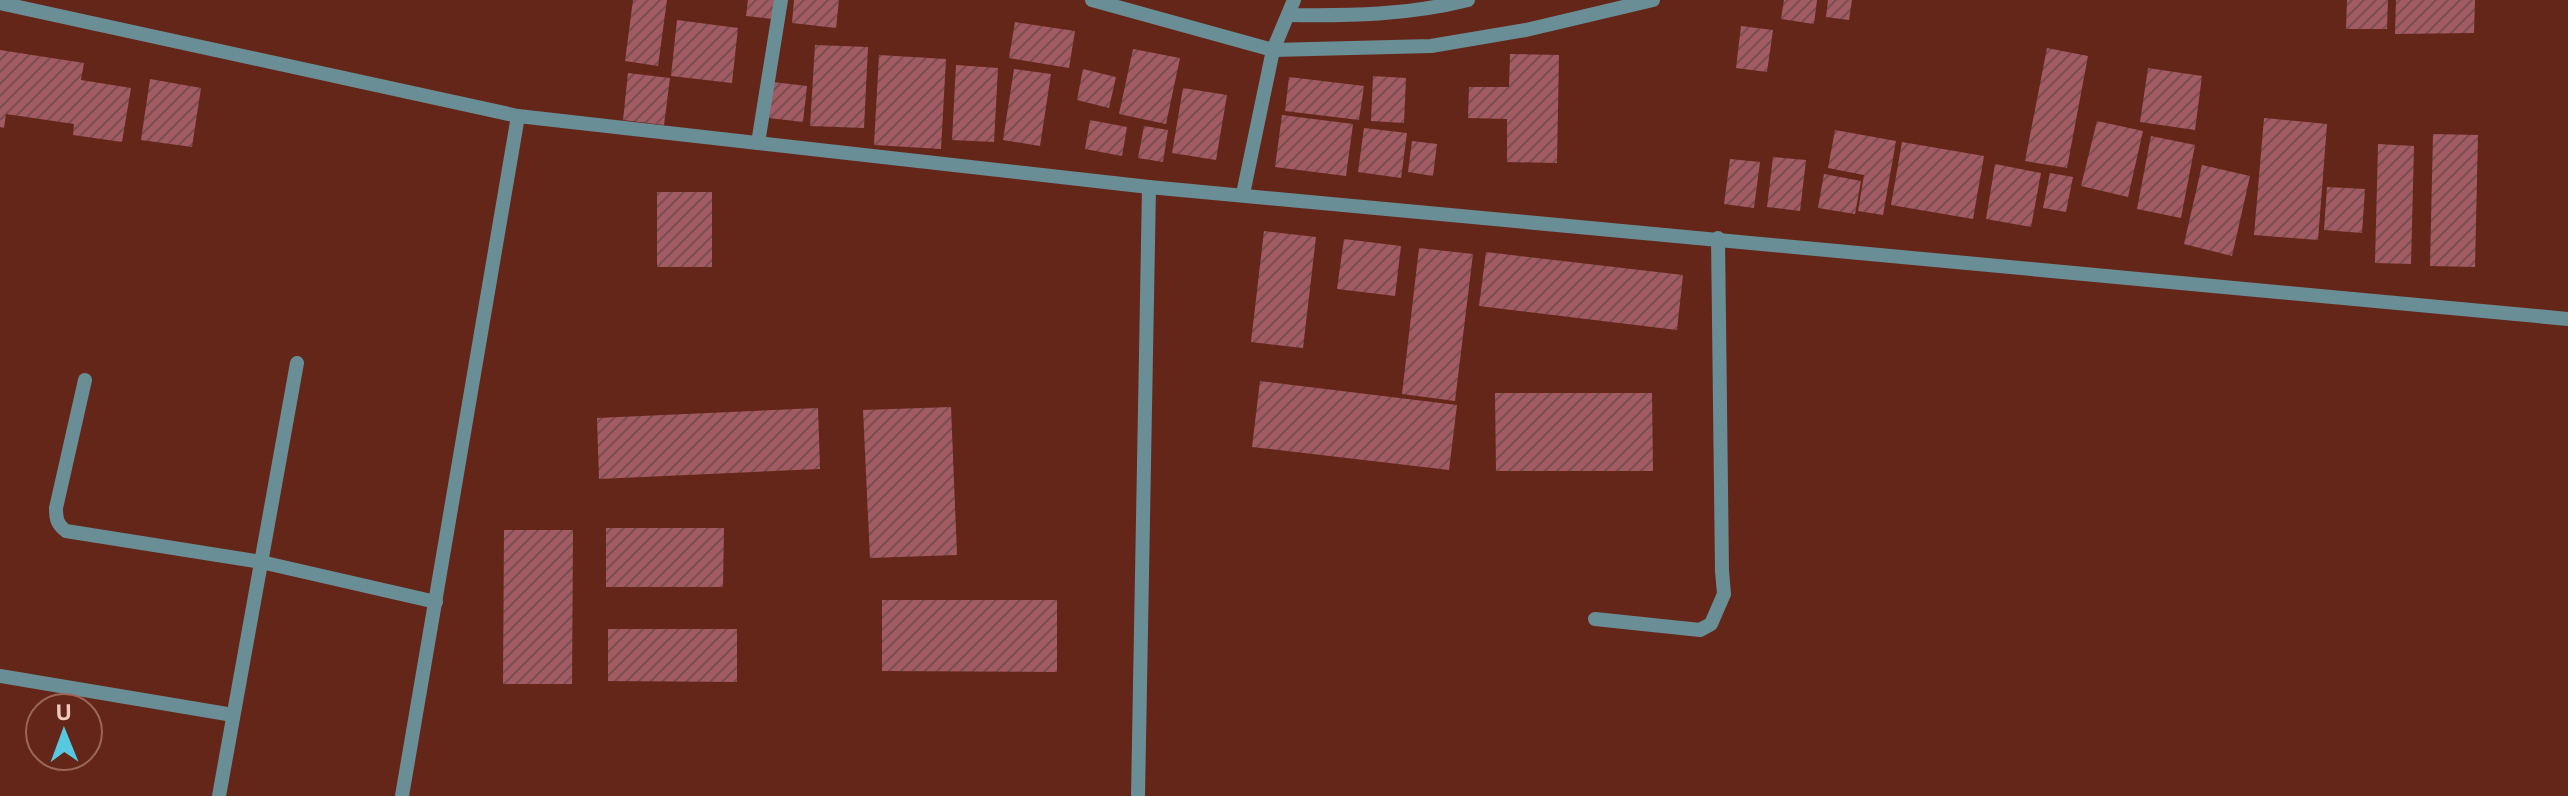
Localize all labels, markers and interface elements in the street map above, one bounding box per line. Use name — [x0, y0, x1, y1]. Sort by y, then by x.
north arrow — [24, 692, 104, 772]
text: U — [55, 696, 72, 726]

